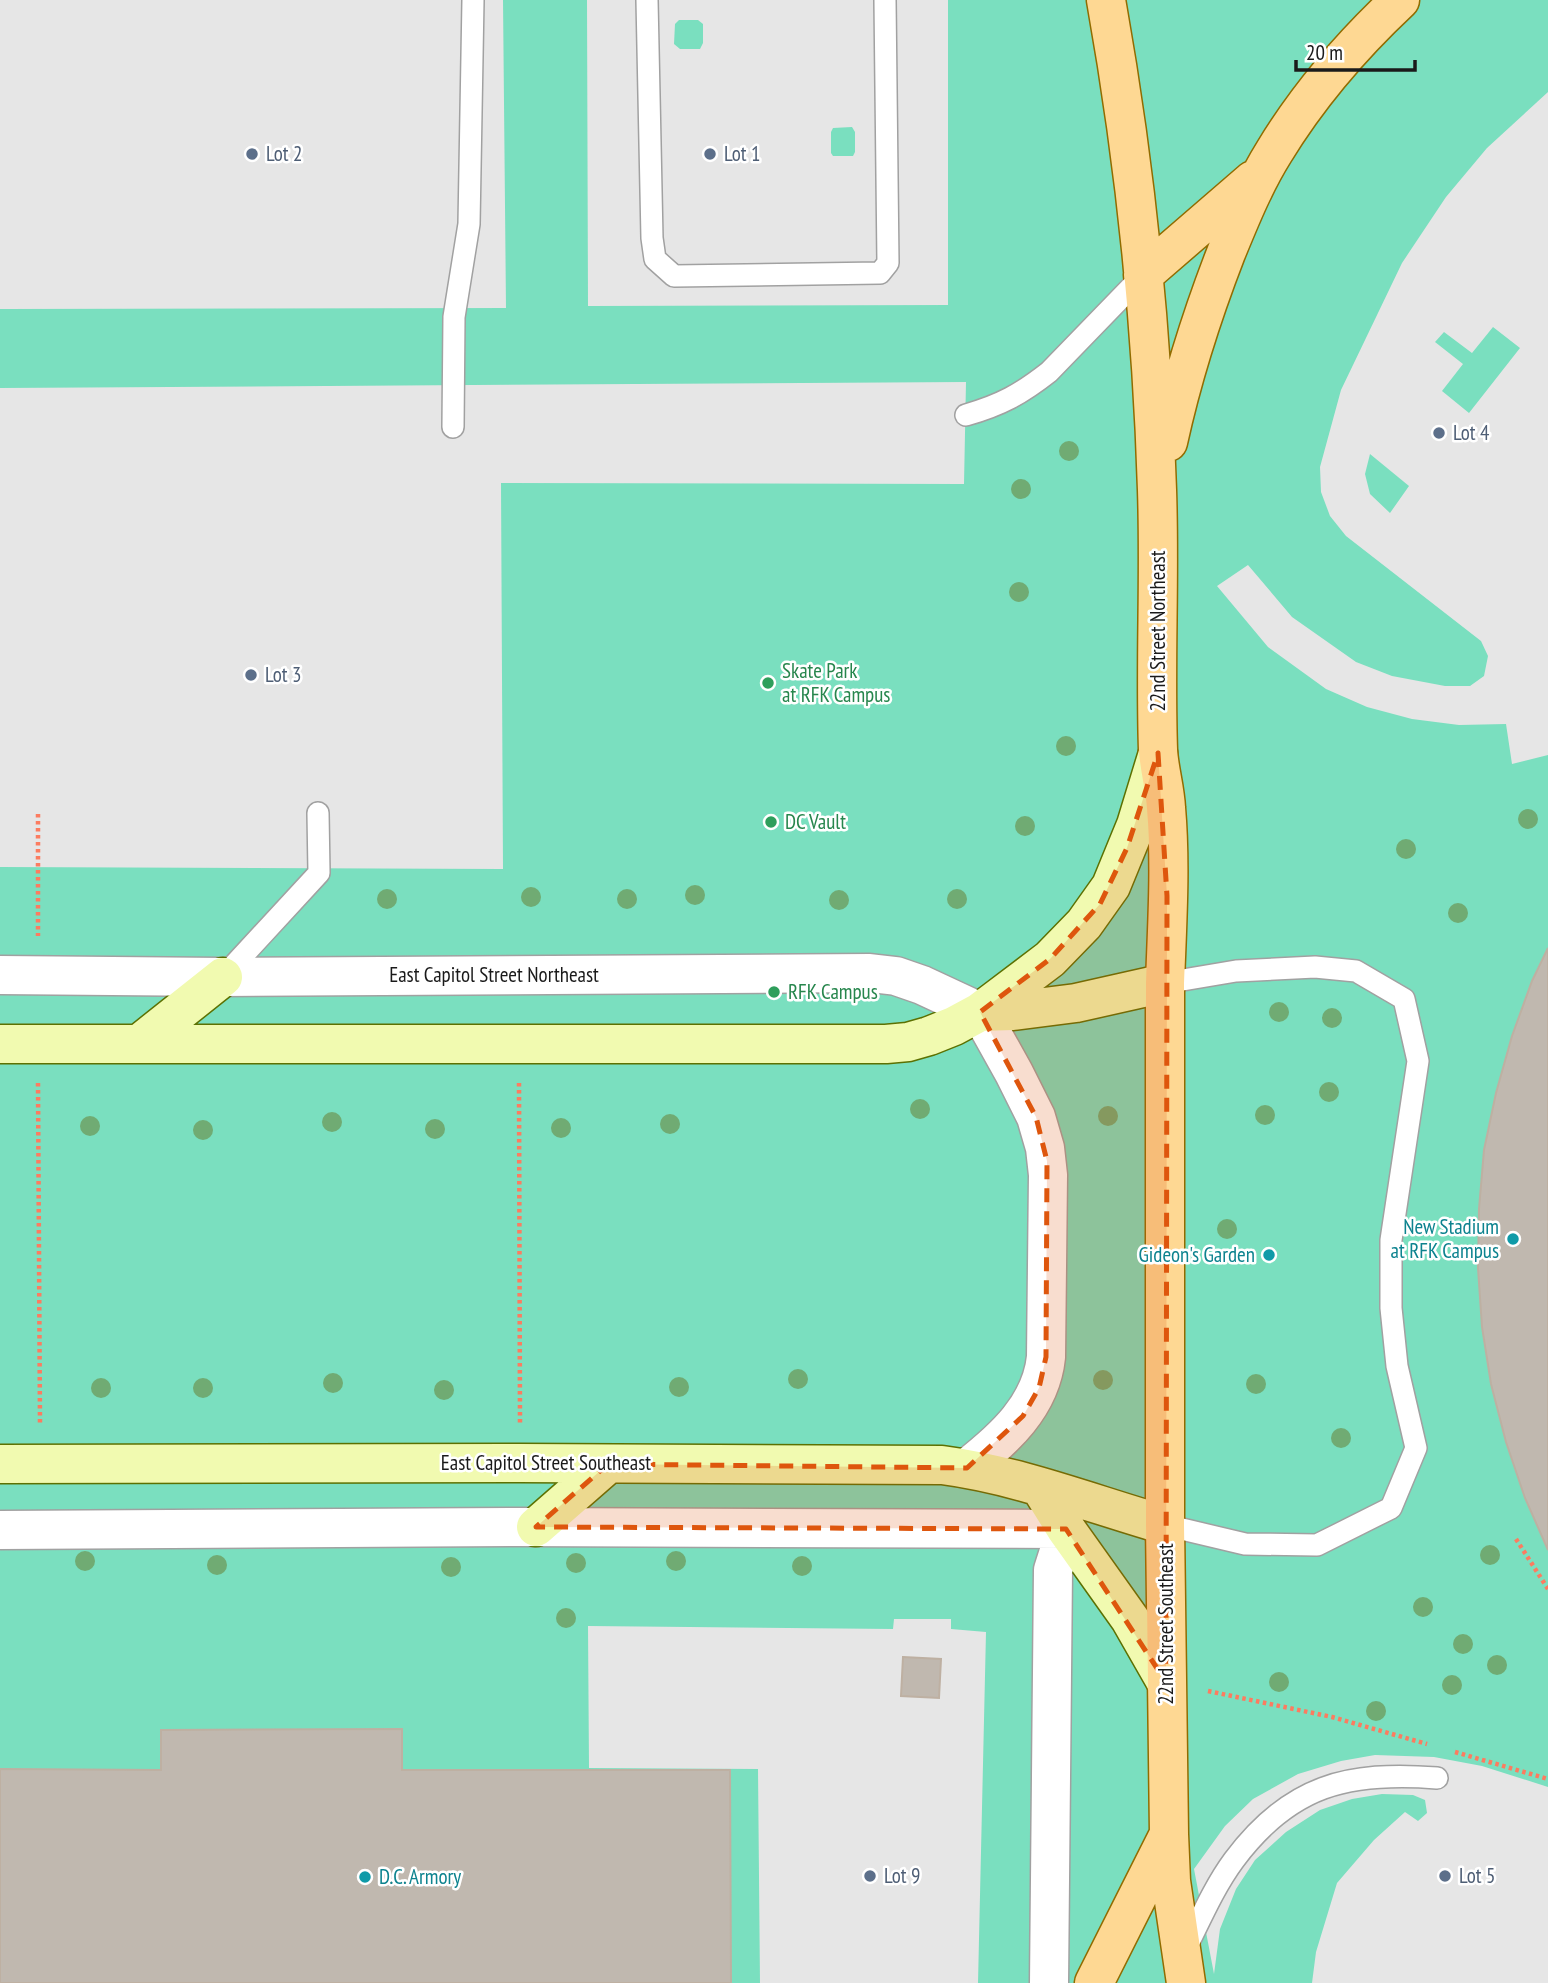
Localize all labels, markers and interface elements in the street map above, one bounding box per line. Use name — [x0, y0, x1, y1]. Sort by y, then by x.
scale bar — [1296, 28, 1415, 72]
text: 20 m — [1306, 39, 1343, 66]
place label: Lot 2 — [266, 140, 303, 167]
place label: Lot 1 — [724, 140, 761, 167]
marker: Lot 2 — [244, 146, 260, 162]
marker: Lot 1 — [702, 146, 718, 162]
place label: Lot 4 — [1453, 419, 1490, 446]
marker: Lot 4 — [1431, 425, 1447, 441]
street label: 22nd Street Northeast — [1144, 550, 1171, 712]
place label: Skate Park at RFK Campus — [782, 657, 890, 708]
place label: Lot 3 — [265, 661, 302, 688]
marker: Lot 3 — [243, 667, 259, 683]
marker: Skate Park at RFK Campus — [760, 675, 776, 691]
place label: DC Vault — [785, 808, 846, 835]
marker: DC Vault — [763, 814, 779, 830]
street label: East Capitol Street Northeast — [389, 961, 599, 988]
place label: RFK Campus — [788, 978, 878, 1005]
marker: RFK Campus — [766, 984, 782, 1000]
place label: New Stadium at RFK Campus — [1391, 1213, 1499, 1264]
marker: New Stadium at RFK Campus — [1505, 1231, 1521, 1247]
place label: Gideon's Garden — [1138, 1241, 1255, 1268]
marker: Gideon's Garden — [1261, 1247, 1277, 1263]
street label: East Capitol Street Southeast — [441, 1449, 651, 1476]
street label: 22nd Street Southeast — [1152, 1543, 1179, 1705]
place label: Lot 9 — [884, 1862, 921, 1889]
place label: Lot 5 — [1459, 1862, 1496, 1889]
place label: D.C. Armory — [379, 1863, 461, 1890]
marker: Lot 9 — [862, 1868, 878, 1884]
marker: Lot 5 — [1437, 1868, 1453, 1884]
marker: D.C. Armory — [357, 1869, 373, 1885]

